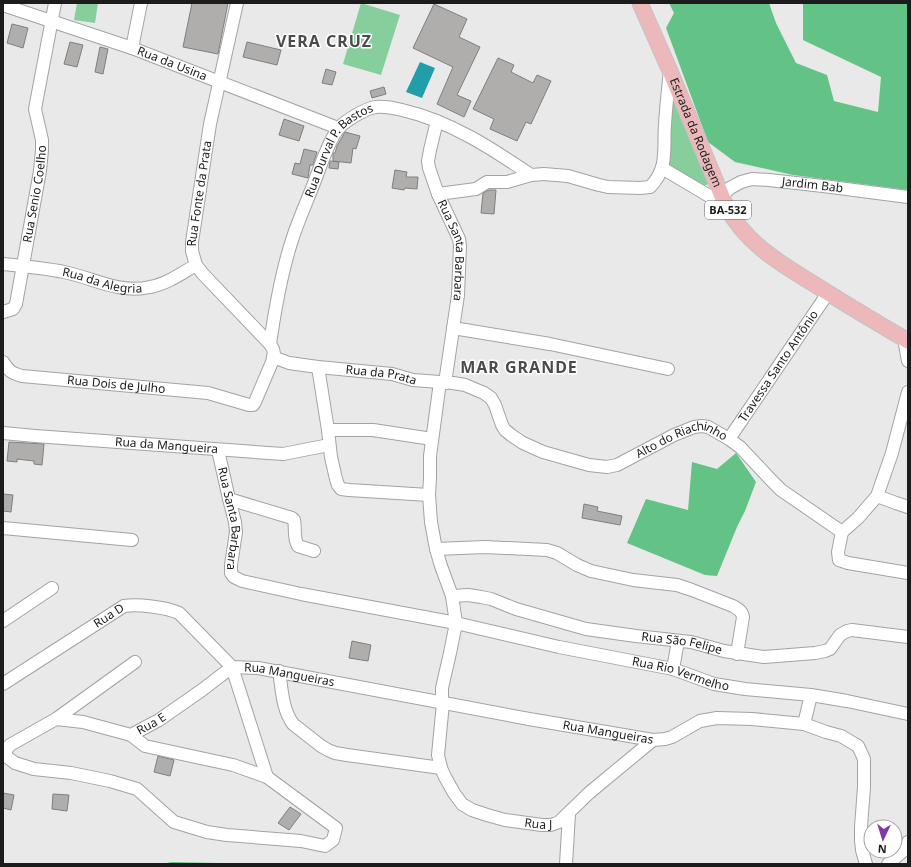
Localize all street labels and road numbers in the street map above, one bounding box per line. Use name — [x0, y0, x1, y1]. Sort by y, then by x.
street label: Rua da Usina — [135, 42, 210, 84]
street label: Estrada da Rodagem — [666, 75, 726, 190]
street label: Rua Durval P. Bastos — [300, 99, 375, 200]
street label: Rua Fonte da Prata — [183, 139, 215, 246]
street label: Rua Senio Coelho — [18, 145, 50, 244]
street label: Jardim Bab — [780, 172, 844, 197]
street label: Rua Santa Barbara — [434, 197, 469, 302]
road number: BA-532 — [705, 201, 751, 219]
street label: Rua da Alegria — [61, 263, 143, 297]
street label: Travessa Santo Antônio — [734, 307, 822, 425]
street label: Rua da Prata — [345, 361, 419, 389]
street label: Rua Dois de Julho — [66, 371, 166, 397]
street label: Alto do Riachinho — [632, 417, 731, 462]
street label: Rua da Mangueira — [114, 433, 219, 457]
street label: Rua Santa Barbara — [214, 465, 245, 570]
street label: Rua D — [90, 599, 128, 632]
street label: Rua São Felipe — [641, 628, 724, 658]
street label: Rua Rio Vermelho — [631, 652, 730, 694]
street label: Rua Mangueiras — [244, 658, 336, 690]
street label: Rua E — [133, 709, 169, 739]
street label: Rua Mangueiras — [562, 716, 655, 748]
street label: Rua J — [523, 814, 552, 833]

